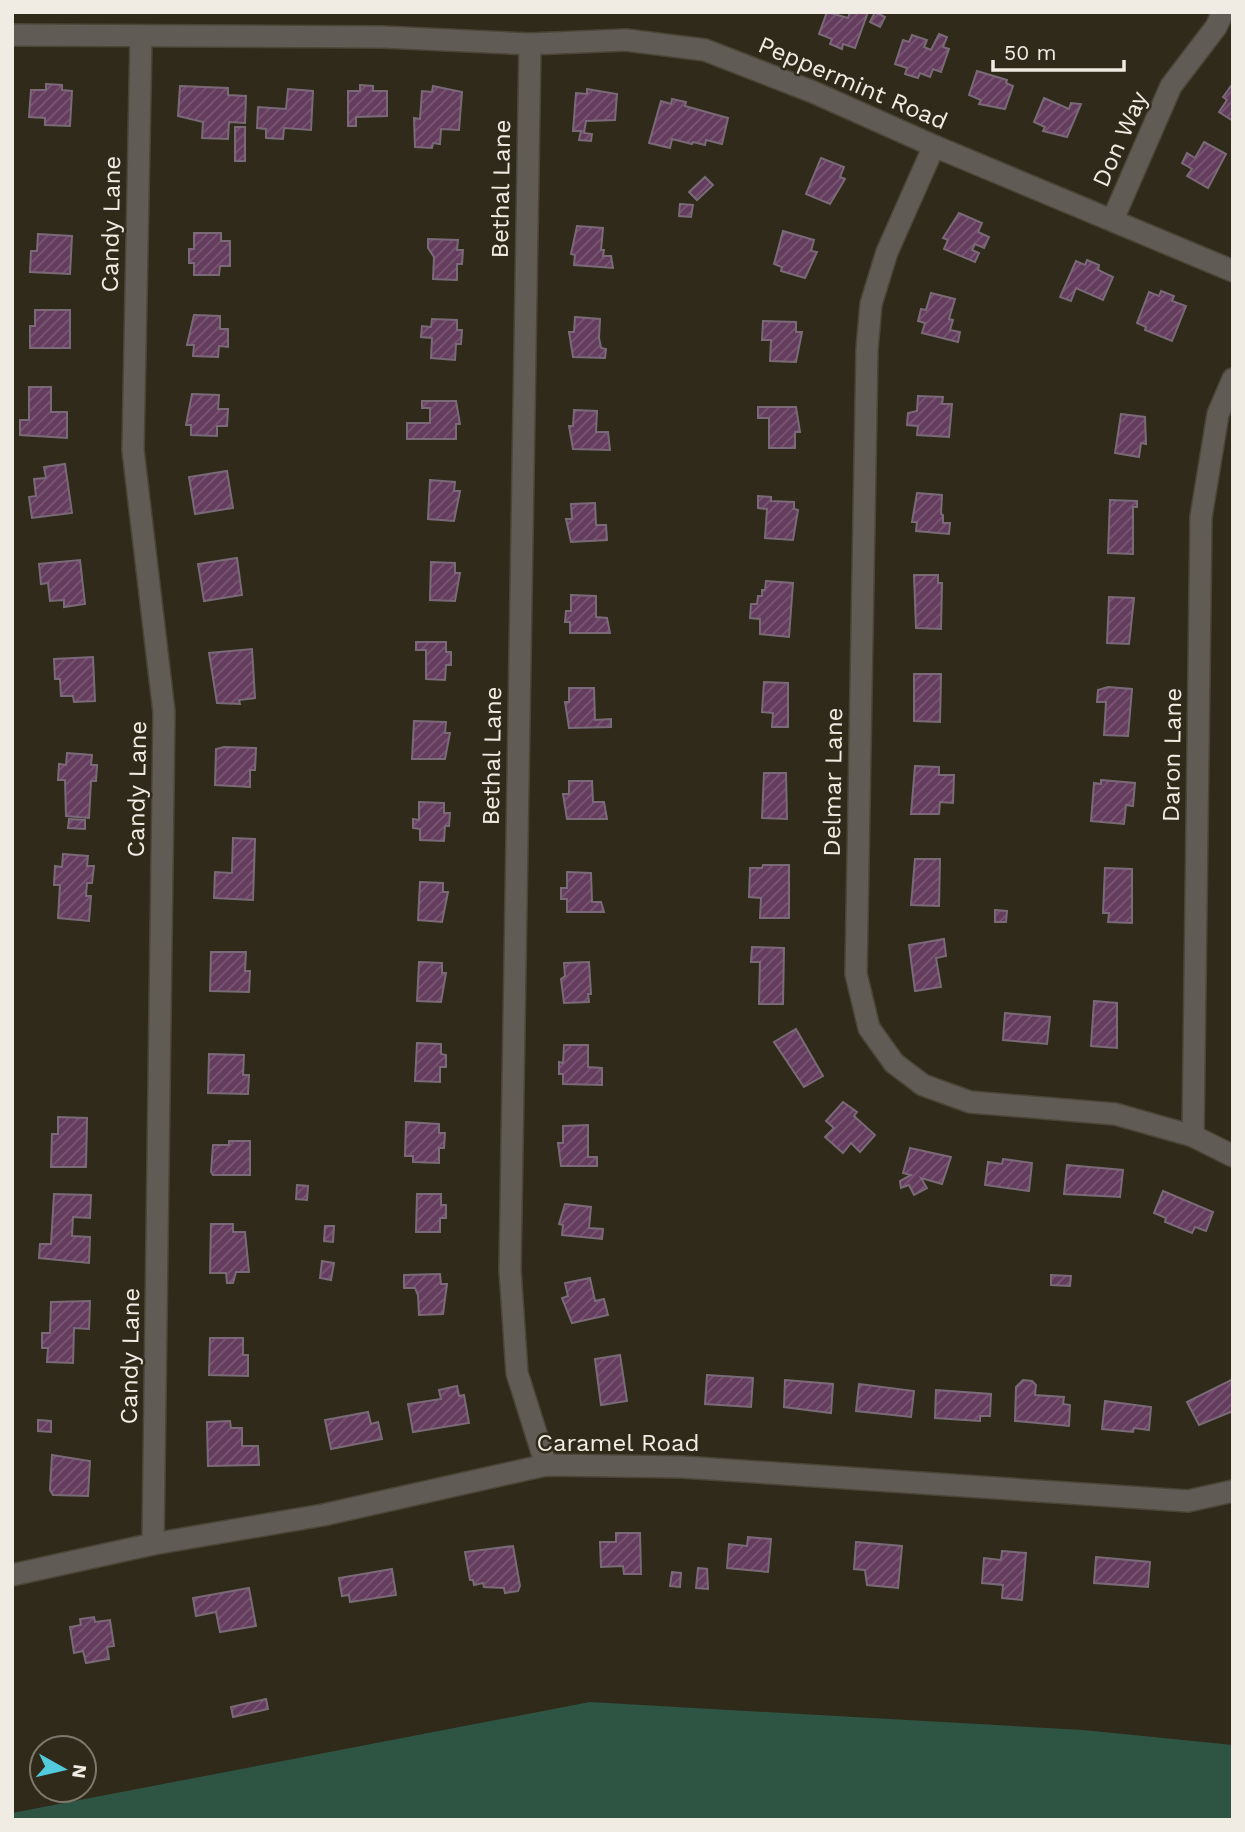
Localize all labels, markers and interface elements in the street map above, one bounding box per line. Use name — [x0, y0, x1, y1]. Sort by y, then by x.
scale bar — [993, 28, 1124, 72]
street label: Peppermint Road — [754, 30, 952, 136]
text: 50 m — [1004, 40, 1056, 65]
street label: Don Way — [1087, 86, 1154, 191]
street label: Bethal Lane — [486, 119, 516, 259]
street label: Candy Lane — [96, 155, 126, 293]
street label: Bethal Lane — [477, 686, 507, 826]
street label: Daron Lane — [1157, 688, 1187, 822]
street label: Delmar Lane — [818, 707, 848, 857]
street label: Candy Lane — [122, 720, 152, 858]
street label: Candy Lane — [115, 1287, 145, 1425]
street label: Caramel Road — [536, 1429, 700, 1457]
north arrow — [28, 1734, 98, 1804]
text: N — [67, 1763, 92, 1780]

